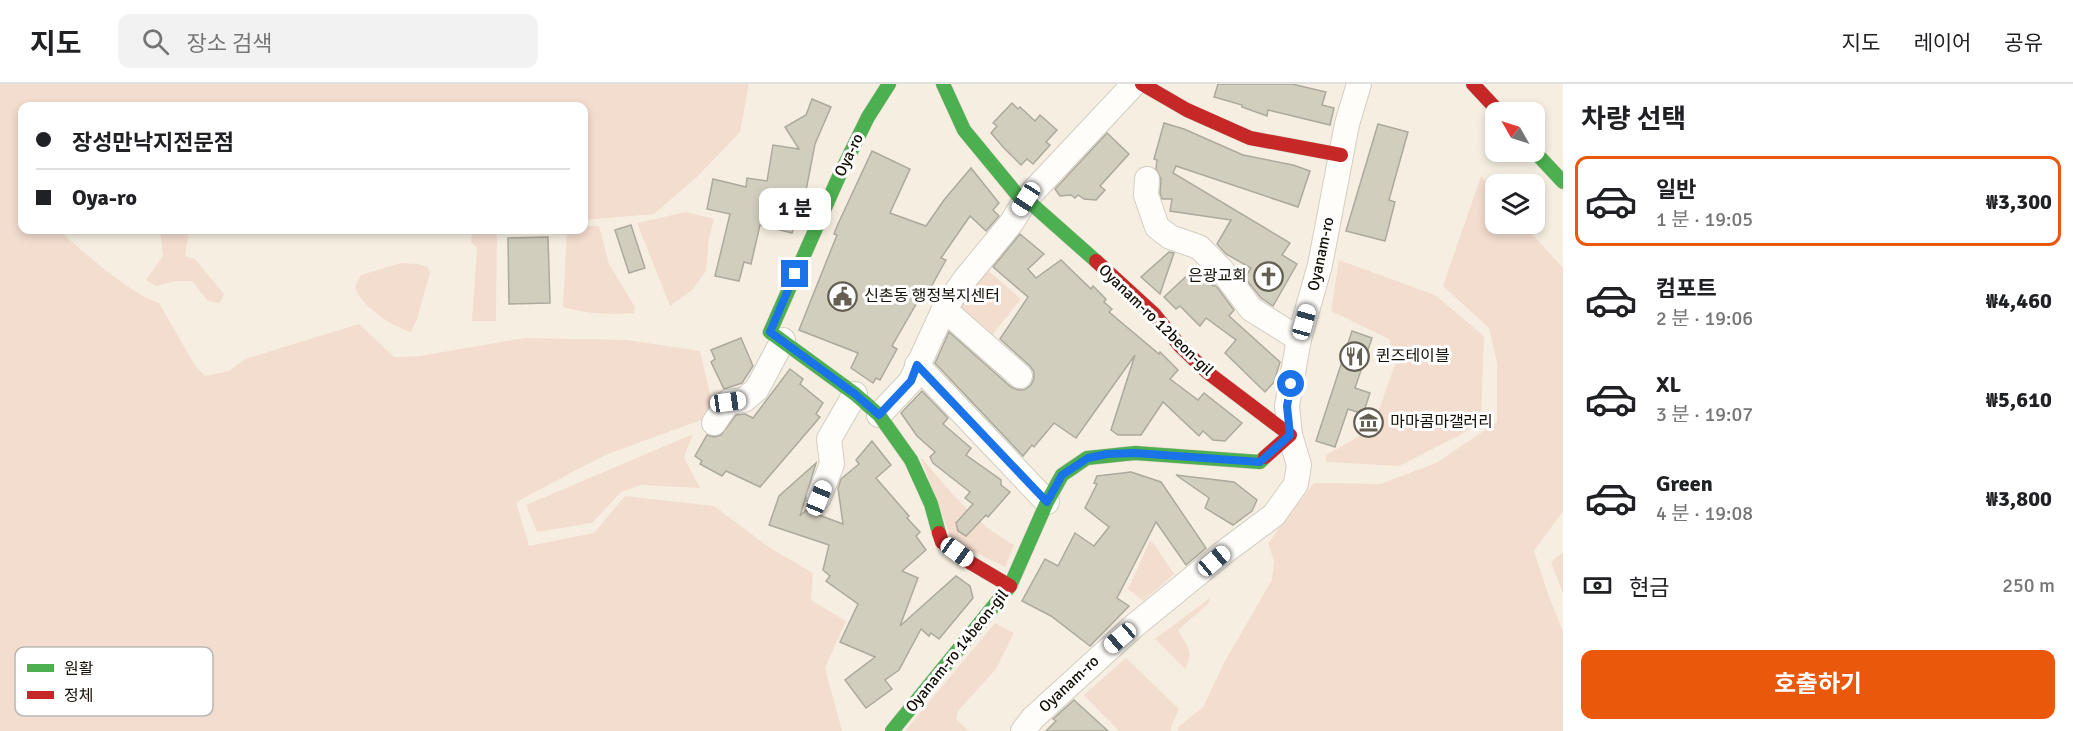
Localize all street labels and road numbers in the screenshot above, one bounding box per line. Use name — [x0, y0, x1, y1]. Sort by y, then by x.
street label: Oya-ro — [830, 130, 868, 180]
street label: Oyanam-ro — [1303, 215, 1339, 293]
street label: Oyanam-ro 12beon-gil — [1094, 260, 1218, 380]
street label: Oyanam-ro 14beon-gil — [901, 585, 1013, 717]
street label: Oyanam-ro — [1035, 651, 1103, 717]

